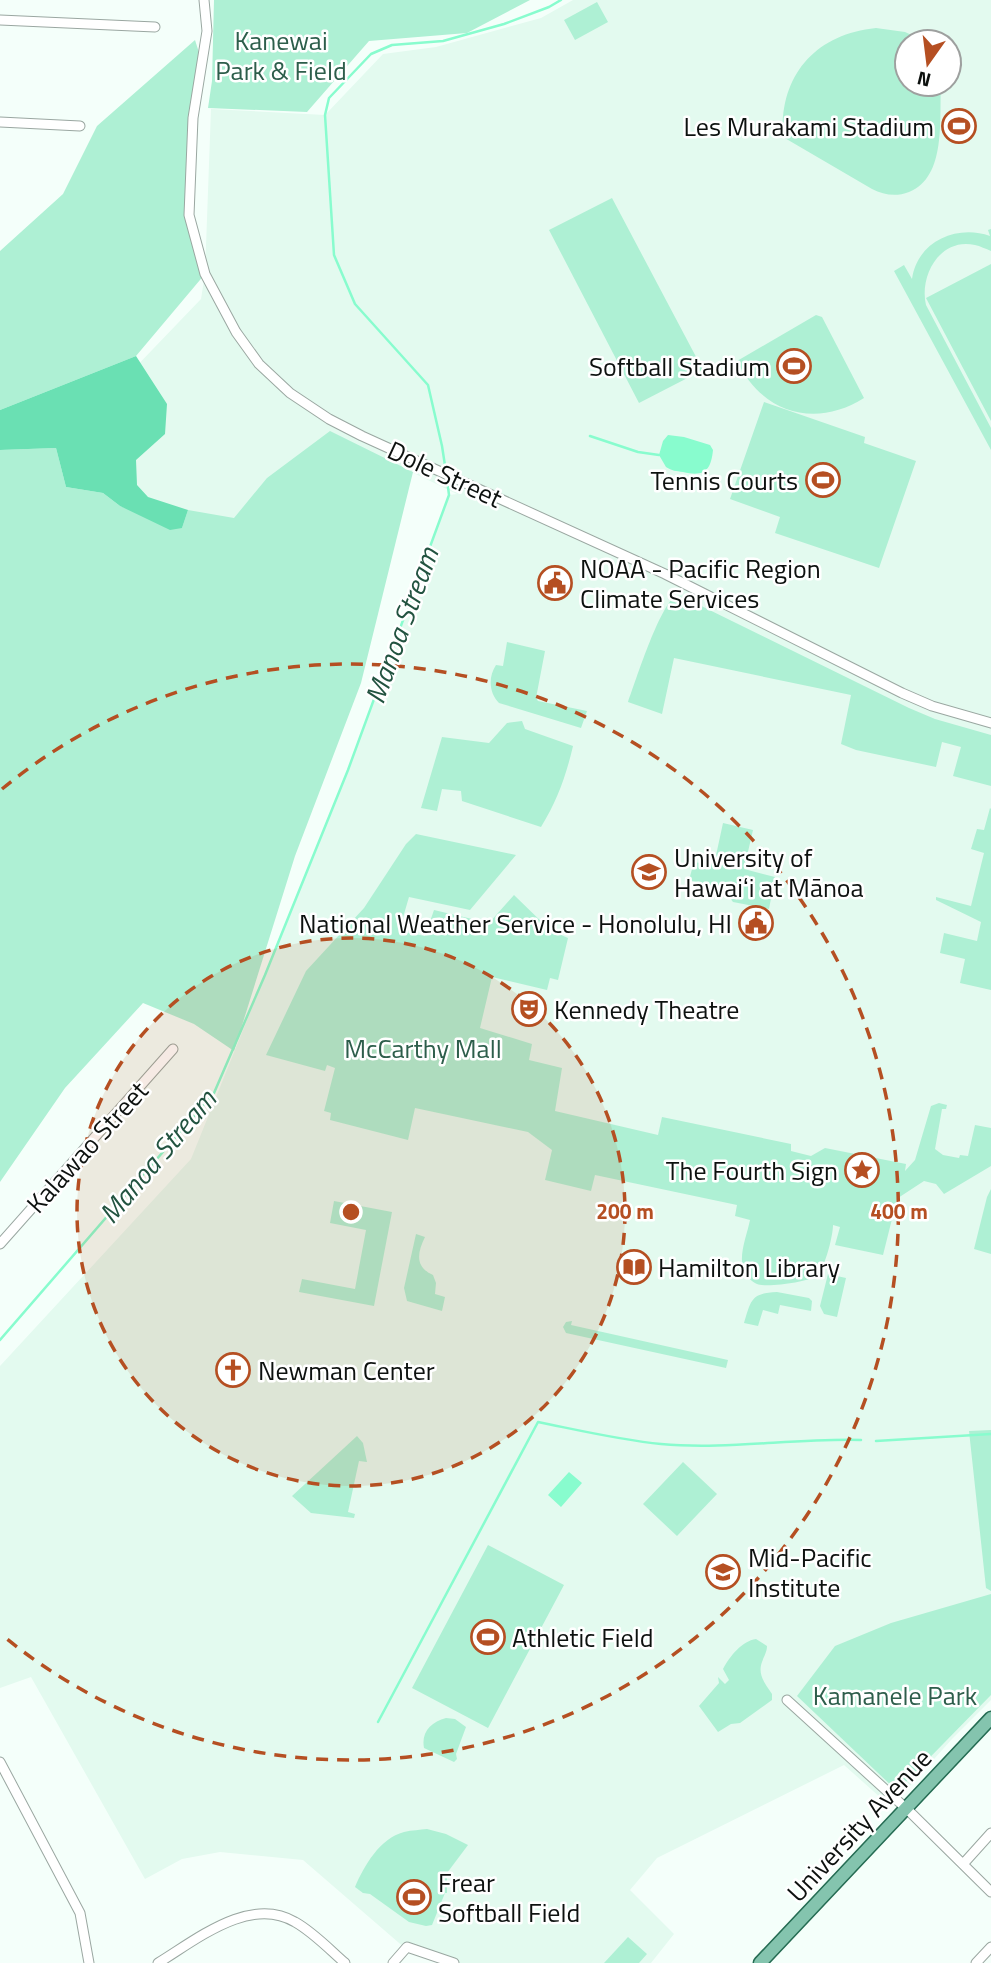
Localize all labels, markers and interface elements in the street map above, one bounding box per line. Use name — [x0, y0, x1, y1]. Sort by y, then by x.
park label: Kanewai Park & Field — [215, 21, 347, 90]
north arrow — [893, 28, 963, 98]
text: N — [914, 64, 934, 96]
place label: Les Murakami Stadium — [684, 107, 934, 146]
sports icon: Les Murakami Stadium — [940, 107, 978, 145]
place label: Softball Stadium — [589, 347, 770, 386]
sports icon: Softball Stadium — [775, 347, 813, 385]
street label: Dole Street — [381, 430, 509, 518]
place label: Tennis Courts — [651, 461, 798, 500]
sports icon: Tennis Courts — [804, 461, 842, 499]
water label: Manoa Stream — [353, 540, 450, 709]
place label: NOAA - Pacific Region Climate Services — [580, 549, 821, 618]
public building icon: NOAA - Pacific Region Climate Services — [536, 564, 574, 602]
place label: University of Hawaiʻi at Mānoa — [674, 838, 864, 907]
school or university icon: University of Hawaiʻi at Mānoa — [630, 853, 668, 891]
place label: National Weather Service - Honolulu, HI — [299, 904, 732, 943]
public building icon: National Weather Service - Honolulu, HI — [737, 904, 775, 942]
theatre icon: Kennedy Theatre — [510, 990, 548, 1028]
place label: Kennedy Theatre — [554, 990, 739, 1029]
park label: McCarthy Mall — [344, 1029, 502, 1068]
street label: Kalawao Street — [17, 1072, 157, 1222]
water label: Manoa Stream — [88, 1079, 227, 1232]
place label: The Fourth Sign — [666, 1151, 838, 1190]
place icon: The Fourth Sign — [843, 1151, 881, 1189]
text: 200 m — [596, 1195, 654, 1227]
text: 400 m — [870, 1195, 928, 1227]
centre of rings — [339, 1200, 363, 1224]
library icon: Hamilton Library — [615, 1248, 653, 1286]
place label: Hamilton Library — [658, 1248, 840, 1287]
church icon: Newman Center — [214, 1351, 252, 1389]
place label: Newman Center — [258, 1351, 435, 1390]
place label: Mid-Pacific Institute — [748, 1538, 872, 1607]
school or university icon: Mid-Pacific Institute — [704, 1553, 742, 1591]
sports icon: Athletic Field — [469, 1618, 507, 1656]
place label: Athletic Field — [512, 1618, 653, 1657]
park label: Kamanele Park — [813, 1676, 977, 1715]
street label: University Avenue — [777, 1740, 941, 1910]
place label: Frear Softball Field — [438, 1863, 580, 1932]
sports icon: Frear Softball Field — [395, 1878, 433, 1916]

